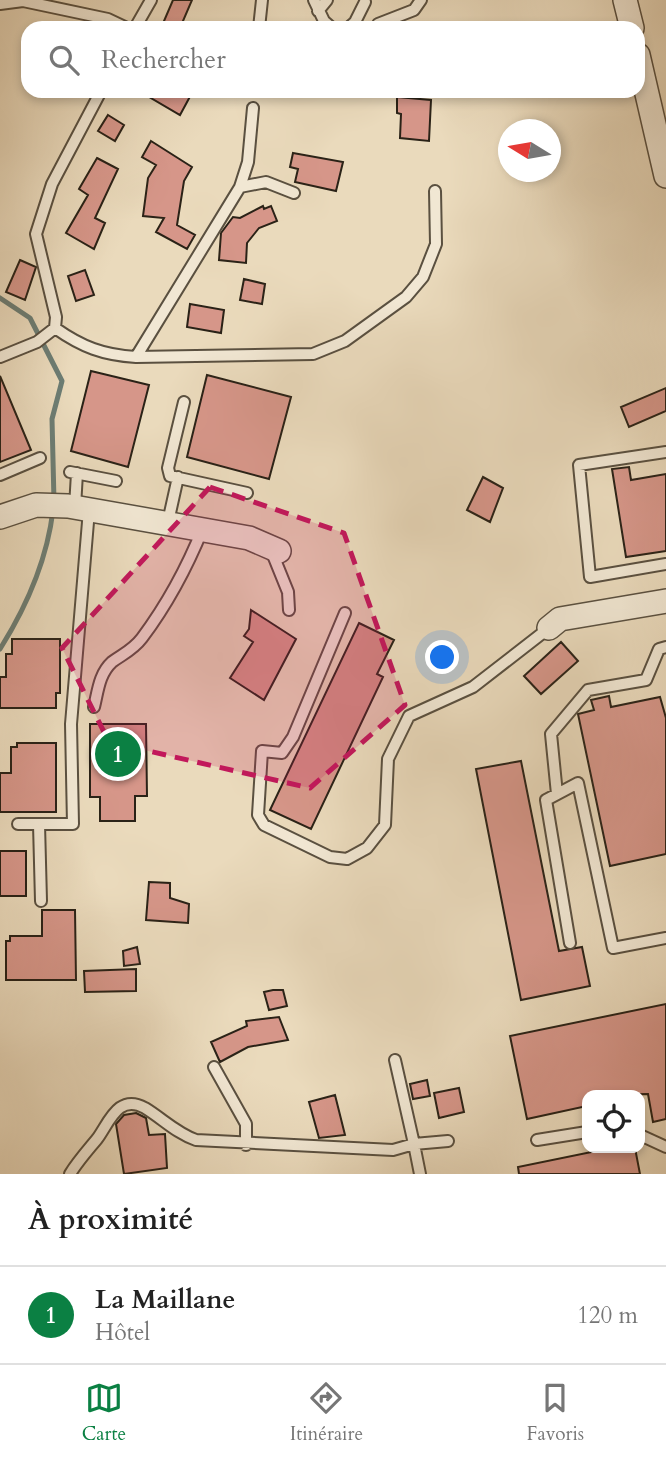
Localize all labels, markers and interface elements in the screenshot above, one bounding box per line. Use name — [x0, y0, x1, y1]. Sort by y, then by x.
search box — [21, 21, 645, 98]
icon: search — [45, 41, 83, 79]
text: Rechercher — [101, 42, 226, 77]
north arrow — [498, 119, 561, 182]
your location — [425, 640, 459, 674]
pin: 1 — [95, 728, 141, 780]
map controls — [582, 1090, 645, 1153]
button: locate — [582, 1090, 645, 1153]
text: À proximité — [28, 1199, 193, 1240]
text: La Maillane — [95, 1282, 235, 1317]
text: 1 — [45, 1300, 57, 1331]
text: 120 m — [577, 1300, 638, 1331]
text: Hôtel — [95, 1317, 150, 1348]
tab: Carte — [82, 1379, 126, 1447]
tab: Itinéraire — [290, 1379, 363, 1447]
tab: Favoris — [527, 1379, 584, 1447]

